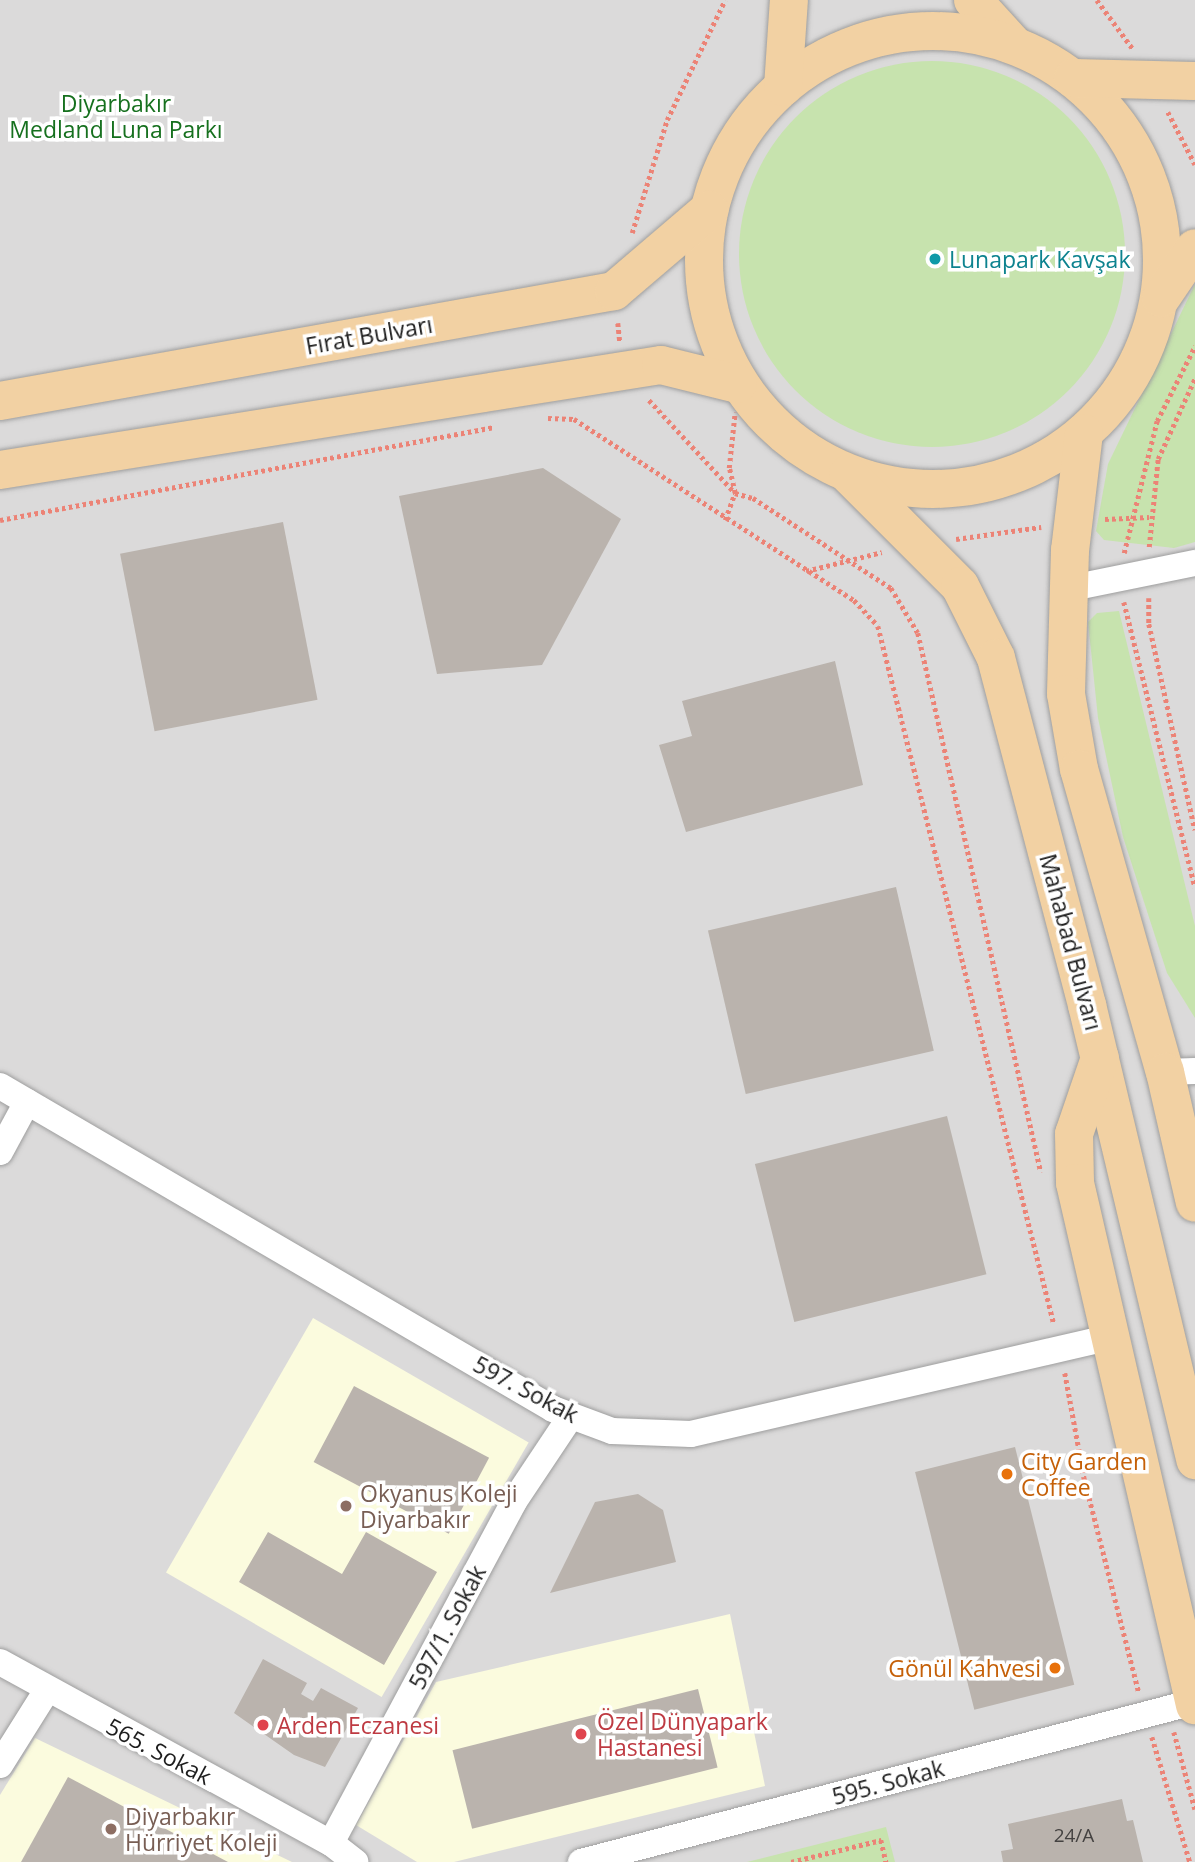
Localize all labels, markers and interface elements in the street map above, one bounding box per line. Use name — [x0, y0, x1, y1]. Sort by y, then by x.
park label: Diyarbakır Medland Luna Parkı — [9, 89, 223, 143]
place label: Lunapark Kavşak — [949, 245, 1130, 273]
marker: Lunapark Kavşak — [927, 251, 943, 267]
street label: Fırat Bulvarı — [303, 310, 435, 360]
street label: Mahabad Bulvarı — [1034, 851, 1108, 1033]
street label: 597. Sokak — [469, 1350, 583, 1428]
place label: City Garden Coffee — [1021, 1447, 1147, 1501]
marker: City Garden Coffee — [999, 1466, 1015, 1482]
place label: Okyanus Koleji Diyarbakır — [360, 1479, 518, 1533]
marker: Okyanus Koleji Diyarbakır — [338, 1498, 354, 1514]
street label: 597/1. Sokak — [403, 1560, 491, 1694]
place label: Gönül Kahvesi — [888, 1654, 1041, 1682]
marker: Gönül Kahvesi — [1047, 1660, 1063, 1676]
place label: Özel Dünyapark Hastanesi — [597, 1707, 768, 1761]
place label: Arden Eczanesi — [277, 1711, 439, 1739]
street label: 565. Sokak — [102, 1712, 216, 1790]
marker: Arden Eczanesi — [255, 1717, 271, 1733]
marker: Özel Dünyapark Hastanesi — [571, 1724, 591, 1744]
street label: 595. Sokak — [829, 1754, 947, 1810]
place label: Diyarbakır Hürriyet Koleji — [125, 1802, 278, 1856]
marker: Diyarbakır Hürriyet Koleji — [103, 1821, 119, 1837]
house number: 24/A — [1054, 1825, 1094, 1847]

